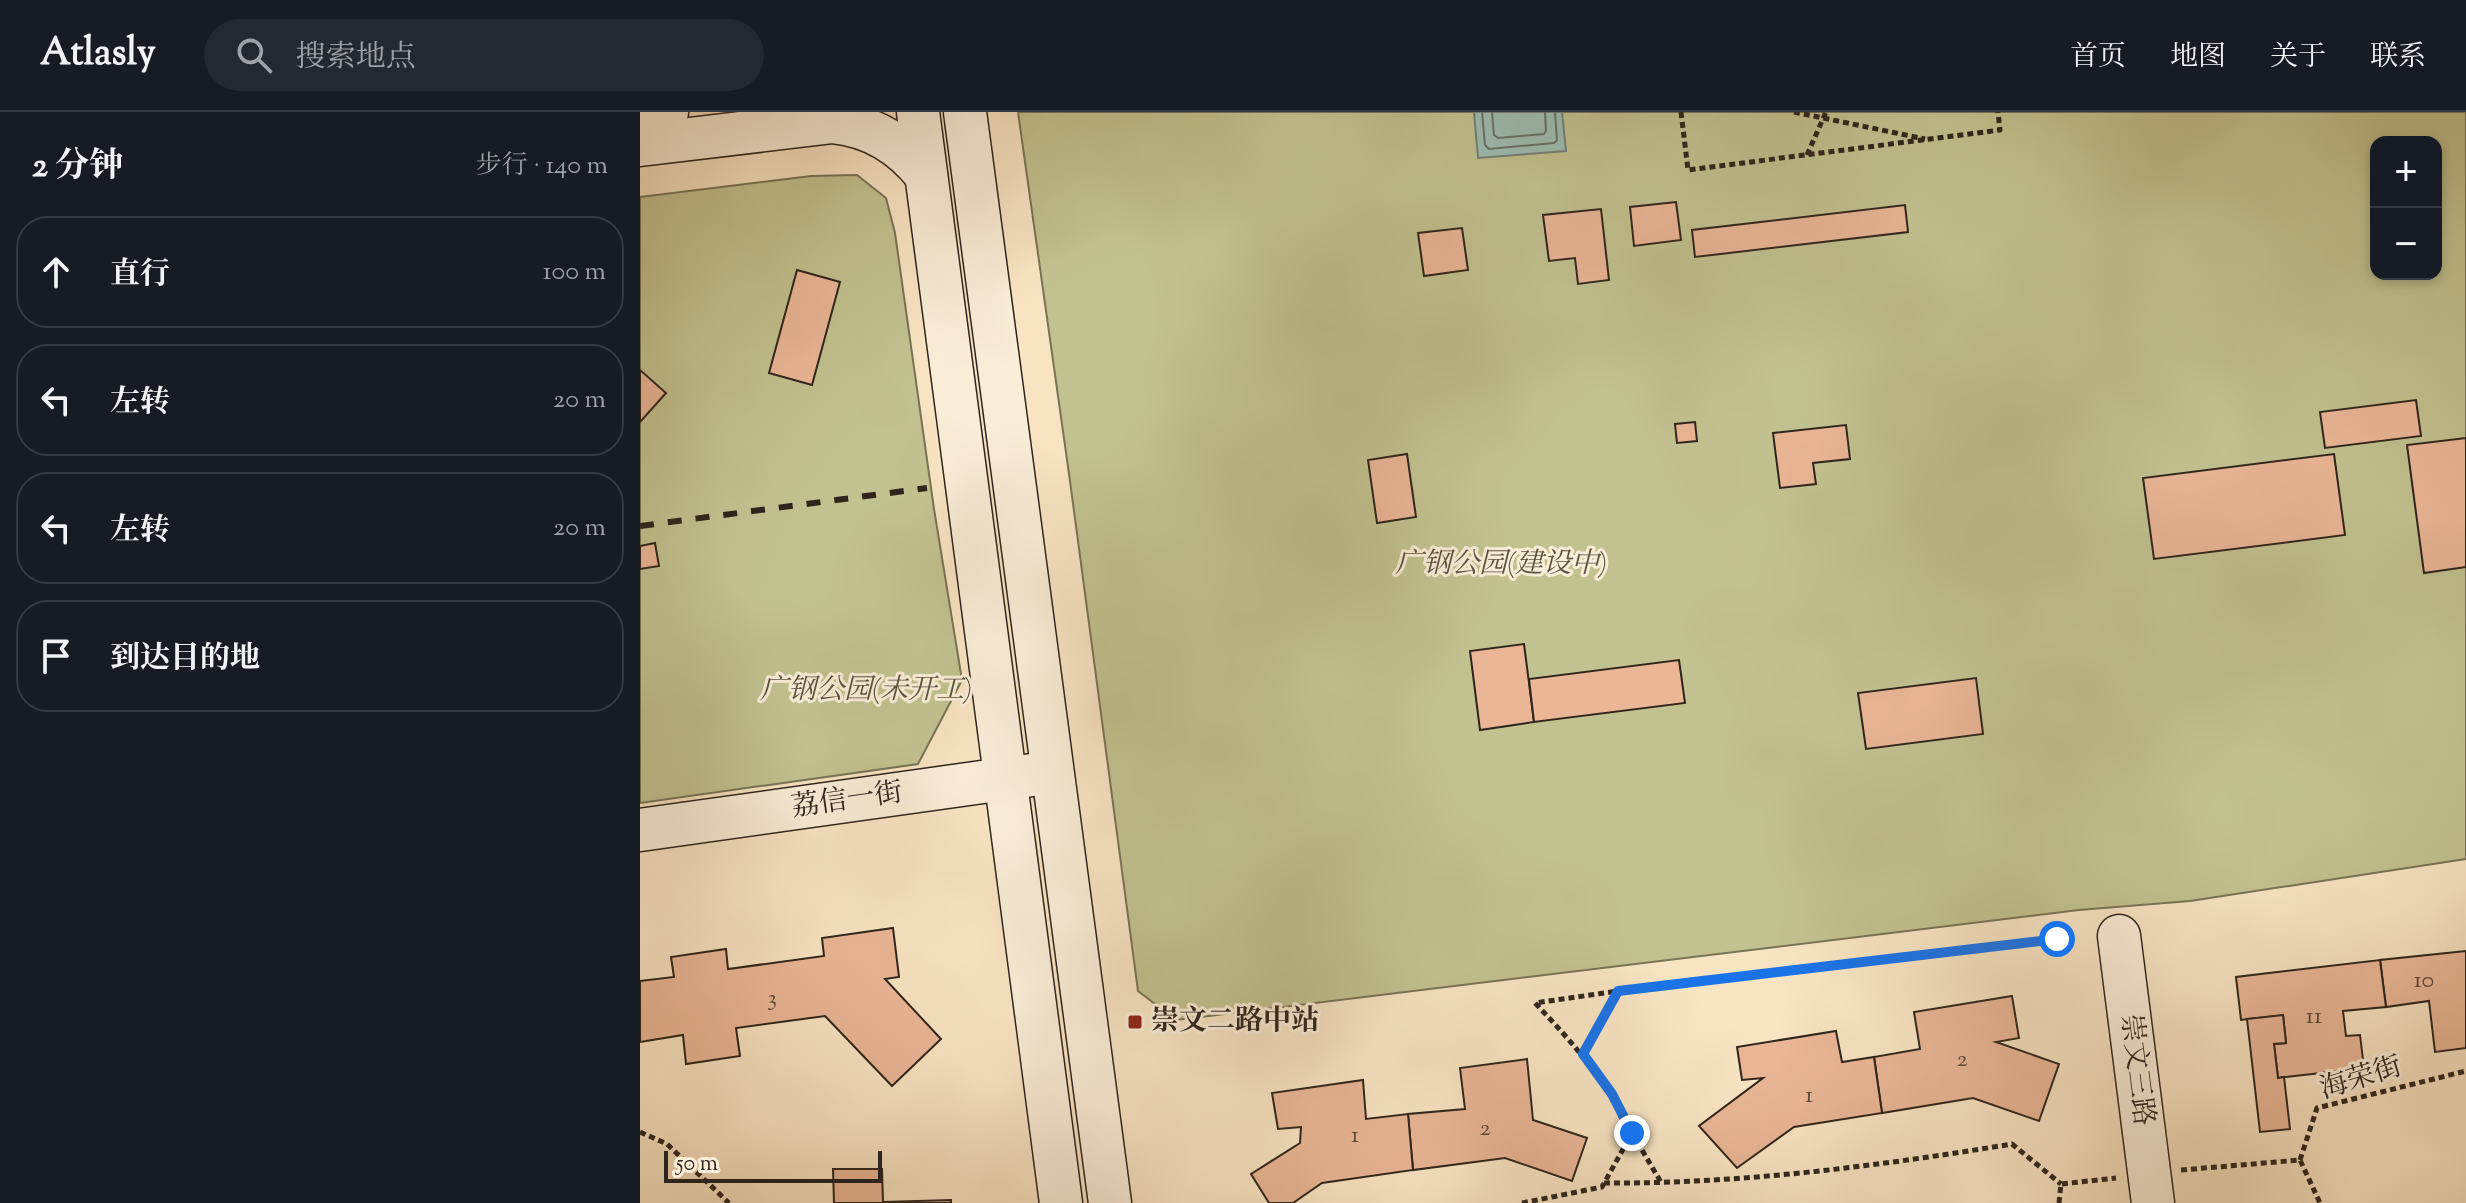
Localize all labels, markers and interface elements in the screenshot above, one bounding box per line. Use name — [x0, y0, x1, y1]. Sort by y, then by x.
search box — [204, 19, 764, 91]
text: Atlasly — [40, 28, 156, 82]
icon: search — [232, 33, 276, 77]
text: 搜索地点 — [296, 37, 416, 80]
text: 首页 — [2070, 38, 2126, 78]
text: 地图 — [2170, 38, 2226, 78]
text: 关于 — [2270, 38, 2326, 78]
text: 联系 — [2370, 38, 2426, 78]
map controls — [2370, 136, 2442, 280]
button: + — [2370, 136, 2442, 208]
text: 2 分钟 — [32, 143, 123, 192]
text: 步行 · 140 m — [476, 148, 608, 185]
button: − — [2370, 208, 2442, 280]
icon: ahead — [34, 250, 78, 294]
text: 直行 — [110, 254, 170, 297]
text: 100 m — [543, 254, 606, 291]
icon: left — [34, 378, 78, 422]
text: 左转 — [110, 382, 170, 425]
text: 20 m — [553, 382, 606, 419]
icon: left — [34, 506, 78, 550]
text: 左转 — [110, 510, 170, 553]
text: 20 m — [553, 510, 606, 547]
park label: 广钢公园(建设中) — [1395, 545, 1607, 585]
icon: arrive — [34, 634, 78, 678]
text: 到达目的地 — [110, 638, 260, 681]
park label: 广钢公园(未开工) — [760, 671, 972, 711]
street label: 荔信一街 — [789, 773, 905, 829]
route start — [2039, 921, 2075, 957]
house number: 10 — [2414, 964, 2434, 998]
house number: 3 — [767, 982, 777, 1016]
house number: 11 — [2306, 1000, 2322, 1034]
place label: 崇文二路中站 — [1151, 1002, 1319, 1042]
street label: 崇文三路 — [2109, 1012, 2163, 1128]
marker: 崇文二路中站 — [1126, 1013, 1144, 1031]
house number: 2 — [1956, 1043, 1968, 1077]
street label: 海荣街 — [2315, 1048, 2407, 1110]
house number: 1 — [1805, 1079, 1813, 1113]
house number: 2 — [1479, 1112, 1491, 1146]
route end — [1614, 1115, 1650, 1151]
house number: 1 — [1351, 1119, 1359, 1153]
scale bar — [664, 1147, 882, 1183]
text: 50 m — [676, 1149, 718, 1181]

